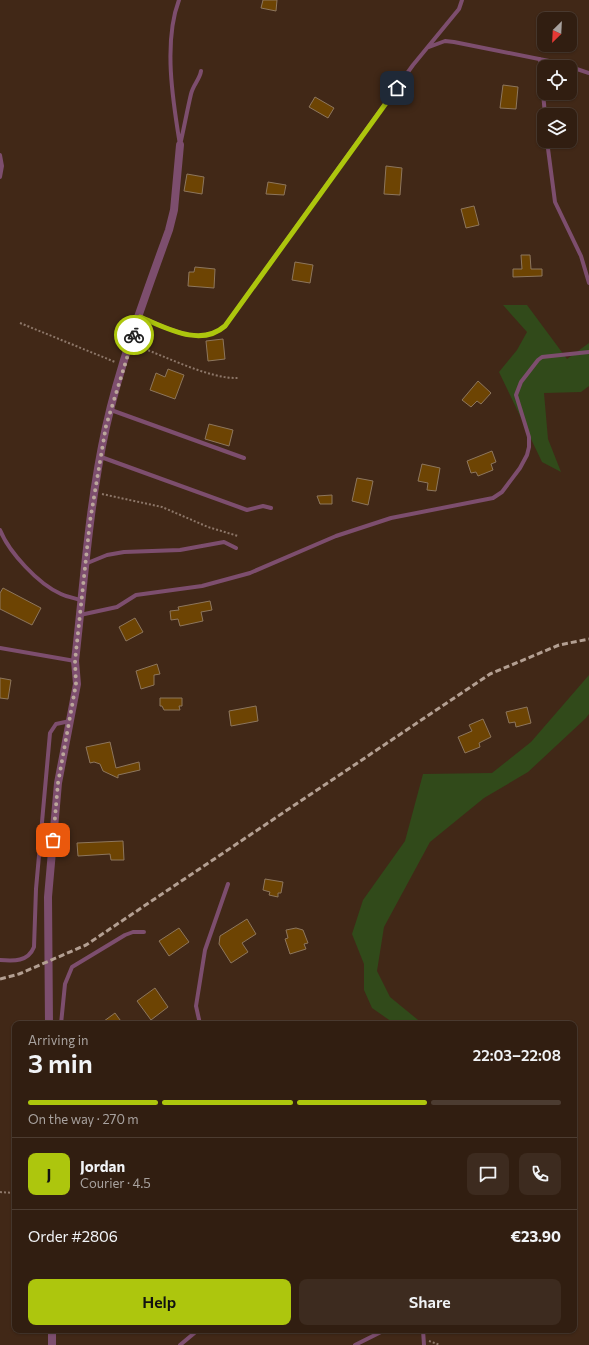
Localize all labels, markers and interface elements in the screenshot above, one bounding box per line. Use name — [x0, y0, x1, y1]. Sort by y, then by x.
north arrow — [537, 12, 577, 52]
map controls — [537, 12, 577, 148]
button: locate — [537, 60, 577, 100]
pin — [380, 71, 414, 105]
icon: home — [386, 77, 408, 99]
button: layers — [537, 108, 577, 148]
courier — [114, 315, 154, 355]
icon: bike — [123, 324, 145, 346]
pin — [36, 823, 70, 857]
icon: bag — [42, 829, 64, 851]
text: Arriving in — [28, 1032, 88, 1048]
text: 22:03–22:08 — [473, 1046, 561, 1064]
text: 3 min — [28, 1047, 93, 1078]
text: On the way · 270 m — [28, 1111, 139, 1127]
button: chat — [467, 1153, 509, 1195]
button: phone — [519, 1153, 561, 1195]
text: Jordan — [80, 1157, 125, 1175]
text: J — [47, 1165, 51, 1183]
text: Courier · 4.5 — [80, 1175, 151, 1191]
text: Order #2806 — [28, 1227, 118, 1245]
text: €23.90 — [510, 1227, 561, 1245]
button: Help — [28, 1279, 291, 1325]
button: Share — [299, 1279, 561, 1325]

